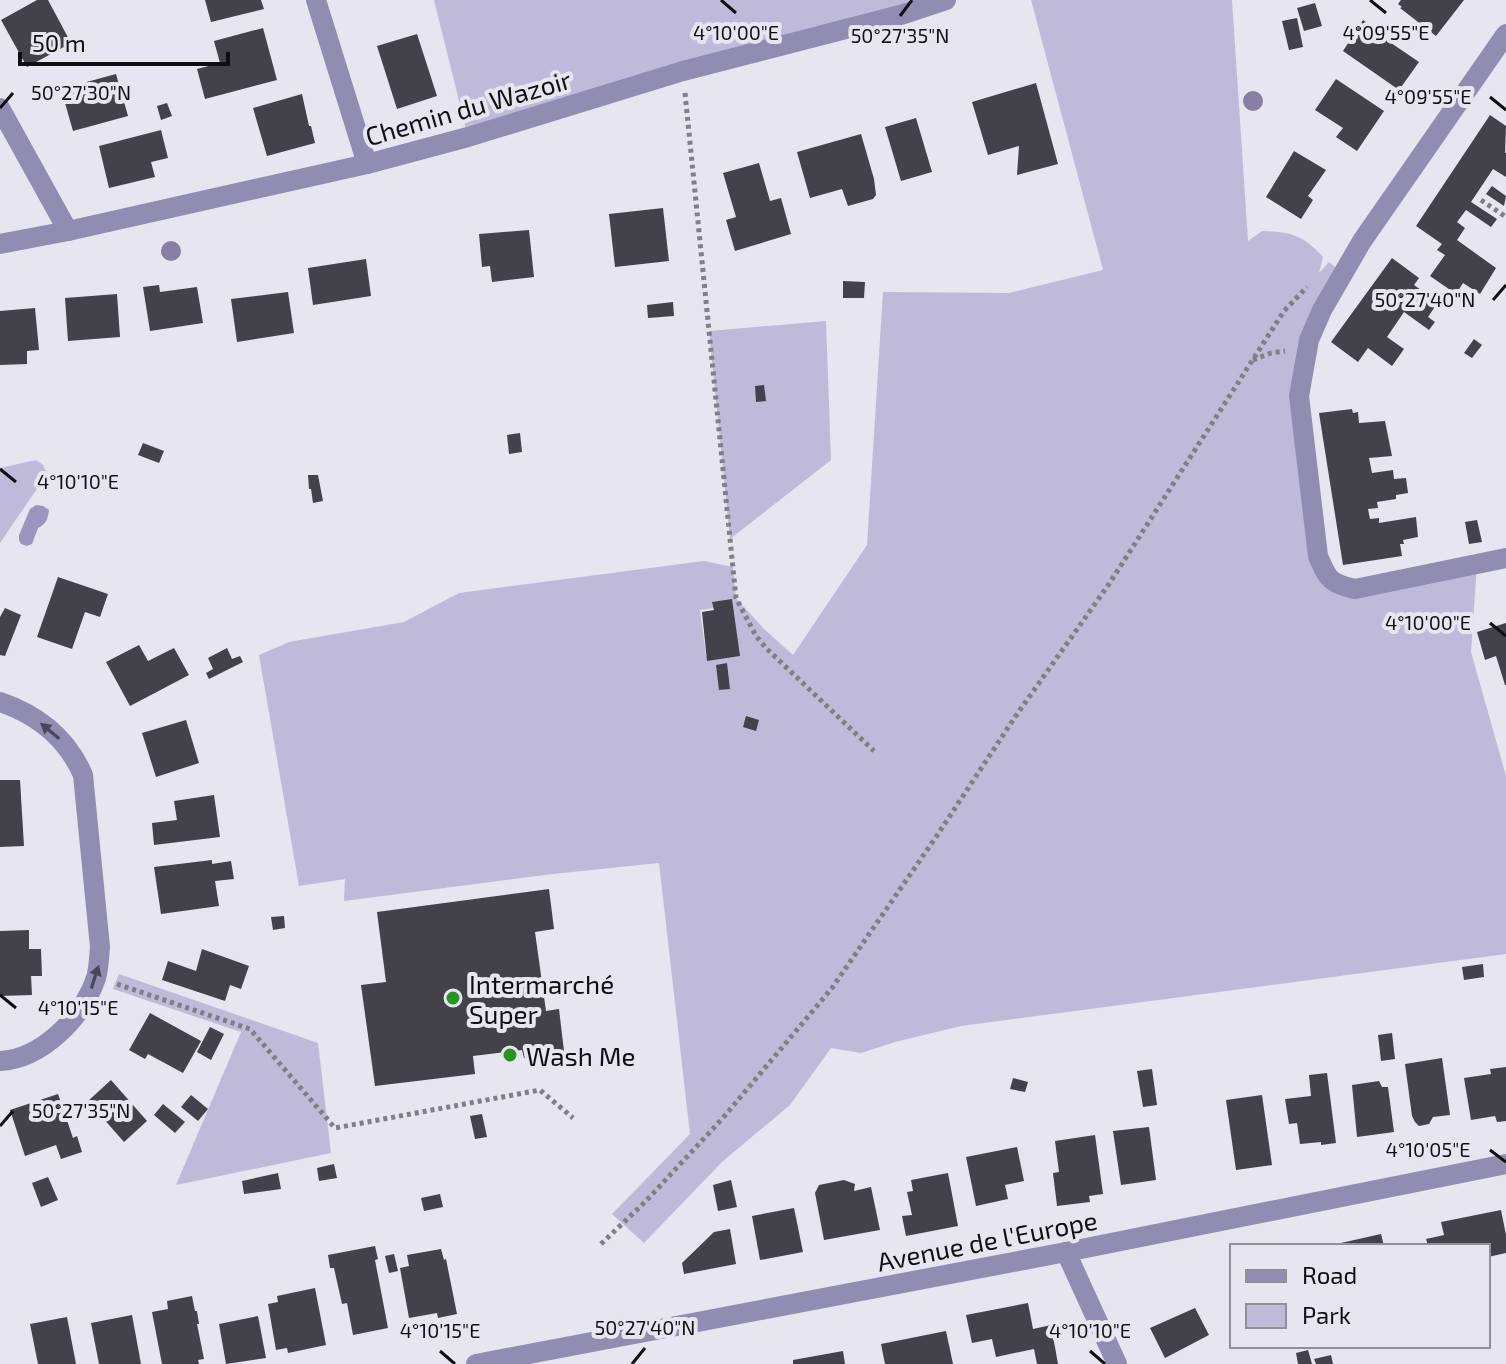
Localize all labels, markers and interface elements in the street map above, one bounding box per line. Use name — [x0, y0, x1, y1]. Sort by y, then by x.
scale bar — [20, 16, 228, 66]
text: 4°10'00"E — [693, 20, 779, 44]
text: 4°09'55"E — [1343, 20, 1429, 44]
text: 50°27'35"N — [851, 23, 949, 47]
text: 50 m — [32, 28, 86, 57]
street label: Chemin du Wazoir — [362, 63, 574, 151]
text: 50°27'30"N — [31, 80, 131, 104]
text: 4°09'55"E — [1385, 84, 1471, 108]
text: 50°27'40"N — [1375, 287, 1475, 311]
text: 4°10'10"E — [37, 469, 119, 493]
text: 4°10'00"E — [1385, 610, 1471, 634]
one-way arrow — [40, 723, 60, 740]
one-way arrow — [89, 965, 101, 989]
place label: Intermarché Super — [469, 968, 614, 1029]
marker: Intermarché Super — [444, 989, 462, 1007]
text: 4°10'15"E — [38, 995, 118, 1019]
place label: Wash Me — [526, 1040, 636, 1071]
marker: Wash Me — [501, 1046, 519, 1064]
text: 50°27'35"N — [32, 1098, 130, 1122]
text: 4°10'05"E — [1386, 1137, 1470, 1161]
street label: Avenue de l'Europe — [874, 1203, 1100, 1277]
legend — [1230, 1244, 1490, 1348]
text: Road — [1302, 1260, 1357, 1289]
text: Park — [1302, 1300, 1351, 1329]
text: 50°27'40"N — [595, 1315, 695, 1339]
text: 4°10'15"E — [400, 1318, 480, 1342]
text: 4°10'10"E — [1049, 1318, 1131, 1342]

